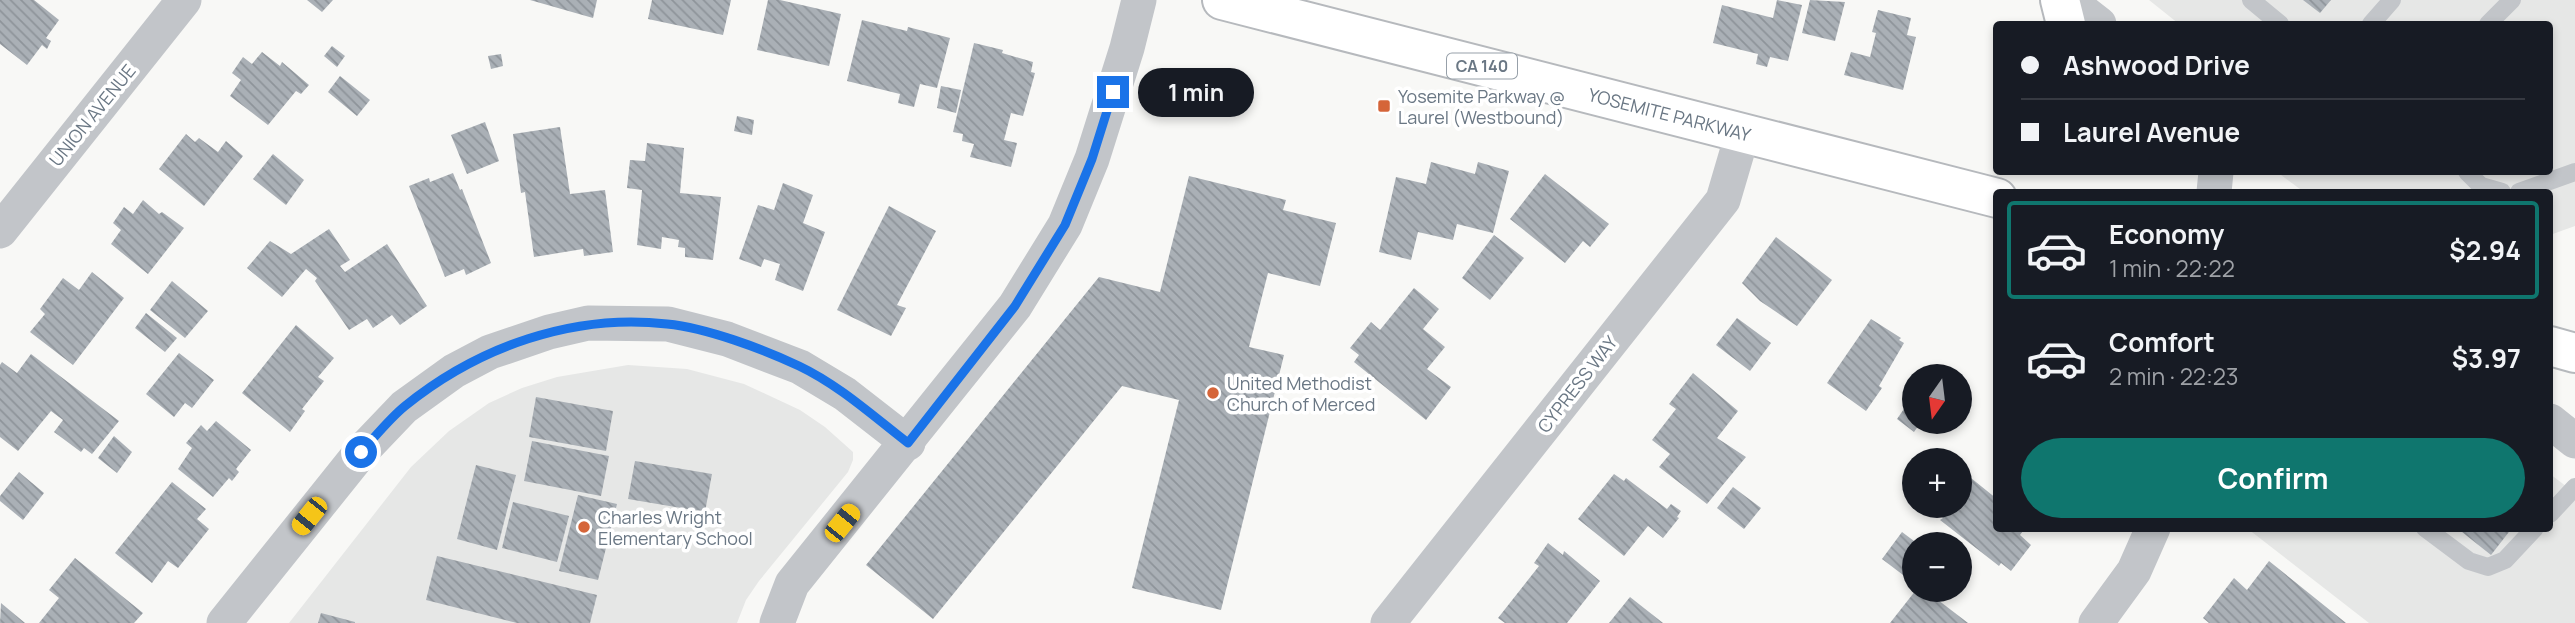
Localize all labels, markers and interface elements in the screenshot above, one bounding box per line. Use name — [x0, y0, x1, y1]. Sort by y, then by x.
text: Ashwood Drive — [2063, 47, 2250, 83]
road number: CA 140 — [1447, 54, 1517, 78]
street label: UNION AVENUE — [43, 59, 141, 171]
callout: 1 min — [1138, 68, 1253, 116]
route end — [1097, 76, 1129, 108]
text: 1 min — [1168, 76, 1224, 108]
street label: YOSEMITE PARKWAY — [1586, 82, 1754, 147]
place label: Yosemite Parkway @ Laurel (Westbound) — [1398, 84, 1565, 129]
marker: Yosemite Parkway @ Laurel (Westbound) — [1376, 98, 1392, 114]
text: Laurel Avenue — [2063, 114, 2240, 150]
text: Economy — [2109, 216, 2224, 252]
icon: car — [2025, 219, 2088, 282]
text: $2.94 — [2449, 232, 2521, 268]
text: 1 min · 22:22 — [2109, 252, 2235, 284]
text: Comfort — [2109, 324, 2215, 360]
icon: car — [2025, 327, 2088, 390]
street label: CYPRESS WAY — [1532, 330, 1623, 437]
text: $3.97 — [2452, 340, 2521, 376]
text: 2 min · 22:23 — [2109, 360, 2239, 392]
north arrow — [1902, 364, 1972, 434]
map controls — [1902, 364, 1972, 602]
place label: United Methodist Church of Merced — [1227, 371, 1375, 416]
marker: United Methodist Church of Merced — [1205, 385, 1221, 401]
route start — [345, 436, 377, 468]
button: Confirm — [2021, 438, 2525, 518]
button: + — [1902, 448, 1972, 518]
car — [288, 493, 331, 539]
car — [821, 500, 864, 546]
place label: Charles Wright Elementary School — [598, 505, 753, 550]
marker: Charles Wright Elementary School — [576, 519, 592, 535]
button: − — [1902, 532, 1972, 602]

